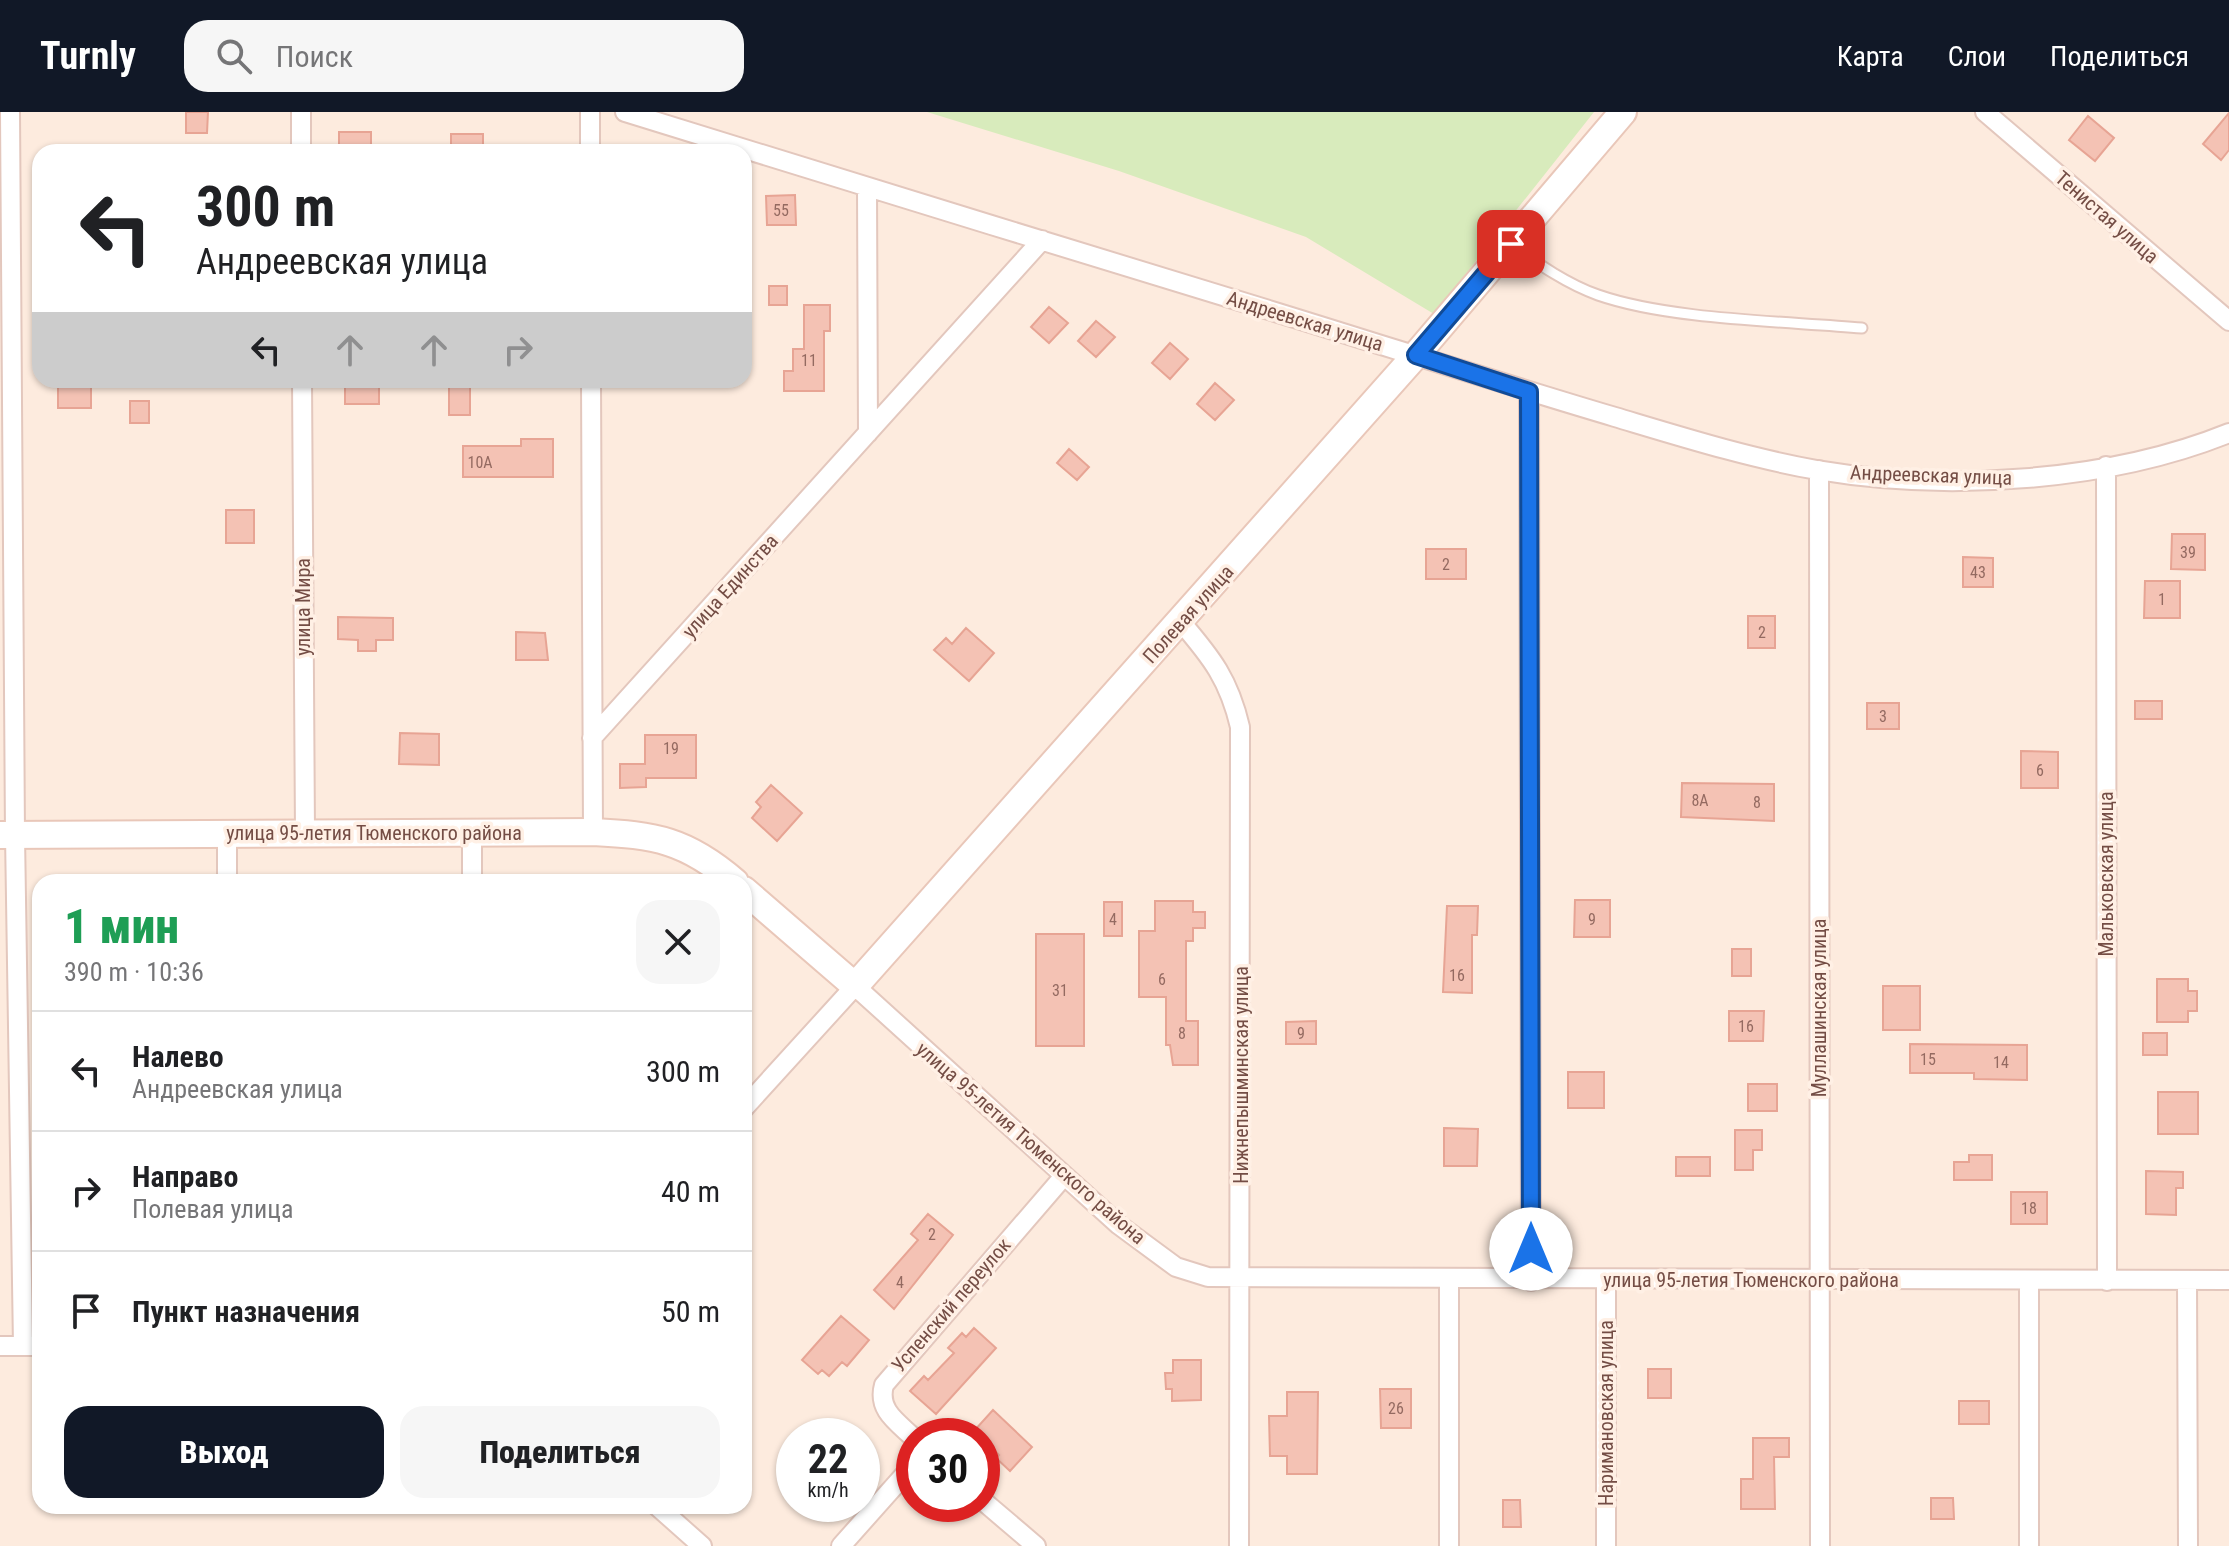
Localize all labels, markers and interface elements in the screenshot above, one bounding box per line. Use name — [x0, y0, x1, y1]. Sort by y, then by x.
search box — [184, 20, 744, 92]
text: Turnly — [40, 34, 136, 78]
icon: search — [212, 34, 256, 78]
text: Поиск — [276, 39, 353, 74]
text: Карта — [1837, 40, 1904, 73]
text: Слои — [1948, 40, 2006, 73]
text: Поделиться — [2050, 40, 2189, 73]
street label: Тенистая улица — [2050, 166, 2164, 268]
text: 300 m — [196, 174, 335, 240]
icon: left — [64, 176, 168, 280]
house number: 55 — [773, 201, 789, 220]
pin — [1477, 210, 1545, 278]
icon: arrive — [1489, 222, 1533, 266]
text: Андреевская улица — [196, 241, 488, 283]
street label: Андреевская улица — [1224, 286, 1386, 356]
icon: left — [244, 328, 288, 372]
icon: ahead — [328, 328, 372, 372]
icon: ahead — [412, 328, 456, 372]
icon: right — [496, 328, 540, 372]
house number: 11 — [801, 351, 817, 370]
house number: 10А — [467, 453, 493, 472]
street label: Андреевская улица — [1850, 460, 2012, 490]
street label: улица Единства — [677, 529, 783, 643]
house number: 39 — [2180, 543, 2196, 562]
house number: 2 — [1442, 555, 1450, 574]
street label: улица Мира — [291, 558, 315, 656]
street label: Полевая улица — [1138, 560, 1238, 668]
house number: 43 — [1970, 563, 1986, 582]
house number: 1 — [2158, 590, 2166, 609]
house number: 2 — [1758, 623, 1766, 642]
house number: 3 — [1879, 707, 1887, 726]
house number: 19 — [663, 739, 679, 758]
house number: 6 — [2036, 761, 2044, 780]
house number: 8А — [1691, 791, 1709, 810]
street label: Мальковская улица — [2094, 791, 2118, 957]
house number: 8 — [1753, 793, 1761, 812]
street label: улица 95-летия Тюменского района — [226, 821, 522, 845]
text: 1 мин — [64, 898, 179, 955]
button: close — [636, 900, 720, 984]
house number: 4 — [1109, 910, 1117, 929]
house number: 9 — [1588, 910, 1596, 929]
street label: Муллашинская улица — [1807, 919, 1831, 1097]
text: 390 m · 10:36 — [64, 957, 204, 987]
street label: Нижнепышминская улица — [1229, 966, 1253, 1184]
house number: 16 — [1449, 966, 1465, 985]
house number: 6 — [1158, 970, 1166, 989]
house number: 31 — [1052, 981, 1068, 1000]
house number: 16 — [1738, 1017, 1754, 1036]
house number: 8 — [1178, 1024, 1186, 1043]
house number: 9 — [1297, 1024, 1305, 1043]
street label: улица 95-летия Тюменского района — [912, 1037, 1150, 1249]
text: Налево — [132, 1039, 224, 1074]
icon: left — [64, 1049, 108, 1093]
house number: 15 — [1920, 1050, 1936, 1069]
house number: 14 — [1993, 1053, 2009, 1072]
text: 300 m — [646, 1054, 720, 1089]
text: Андреевская улица — [132, 1074, 343, 1104]
text: Направо — [132, 1159, 238, 1194]
icon: right — [64, 1169, 108, 1213]
text: 40 m — [661, 1174, 720, 1209]
text: Полевая улица — [132, 1194, 293, 1224]
house number: 18 — [2021, 1199, 2037, 1218]
position arrow — [1489, 1207, 1573, 1291]
house number: 2 — [928, 1225, 936, 1244]
street label: Успенский переулок — [886, 1233, 1016, 1377]
street label: улица 95-летия Тюменского района — [1603, 1268, 1899, 1292]
house number: 4 — [896, 1273, 904, 1292]
icon: arrive — [64, 1289, 108, 1333]
text: Пункт назначения — [132, 1294, 360, 1329]
text: 50 m — [661, 1294, 720, 1329]
street label: Наримановская улица — [1594, 1320, 1618, 1506]
house number: 26 — [1388, 1399, 1404, 1418]
button: Выход — [64, 1406, 384, 1498]
button: Поделиться — [400, 1406, 720, 1498]
speed limit sign: 30 — [896, 1418, 1000, 1522]
text: 22 — [808, 1436, 848, 1483]
text: km/h — [807, 1478, 849, 1502]

